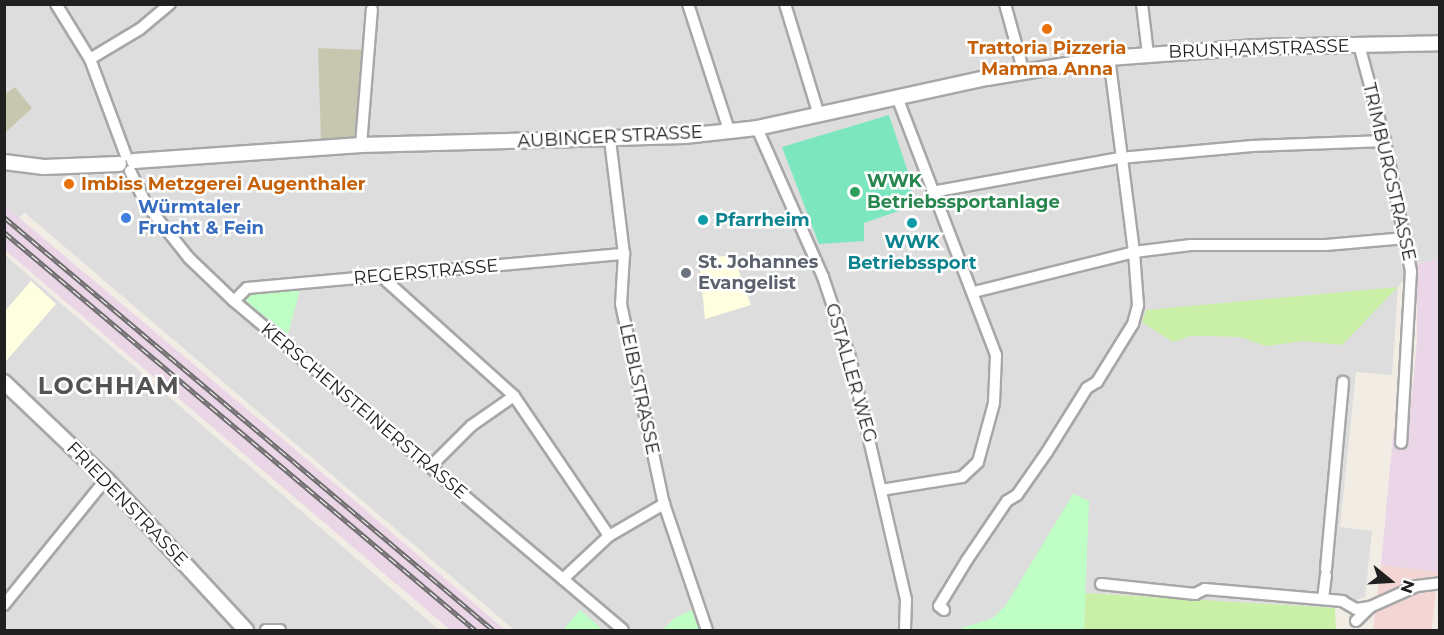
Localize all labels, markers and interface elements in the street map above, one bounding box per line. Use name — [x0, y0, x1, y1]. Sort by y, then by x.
marker: Trattoria Pizzeria Mamma Anna — [1040, 22, 1054, 36]
street label: BRUNHAMSTRASSE — [1168, 35, 1350, 63]
place label: Trattoria Pizzeria Mamma Anna — [968, 38, 1126, 80]
street label: TRIMBURGSTRASSE — [1358, 81, 1420, 263]
street label: AUBINGER STRASSE — [517, 121, 703, 153]
place label: WWK Betriebssportanlage — [867, 171, 1060, 213]
place label: Imbiss Metzgerei Augenthaler — [81, 173, 366, 195]
marker: Imbiss Metzgerei Augenthaler — [62, 177, 76, 191]
marker: WWK Betriebssportanlage — [848, 185, 862, 199]
place label: Würmtaler Frucht & Fein — [138, 197, 264, 240]
place label: Pfarrheim — [715, 209, 810, 231]
marker: Würmtaler Frucht & Fein — [119, 211, 133, 225]
marker: Pfarrheim — [696, 213, 710, 227]
marker: WWK Betriebssport — [905, 216, 919, 230]
place label: WWK Betriebssport — [847, 232, 977, 274]
place label: St. Johannes Evangelist — [698, 252, 818, 294]
street label: REGERSTRASSE — [353, 255, 499, 289]
marker: St. Johannes Evangelist — [679, 266, 693, 280]
street label: GSTALLER WEG — [821, 301, 881, 445]
street label: KERSCHENSTEINERSTRASSE — [256, 318, 472, 504]
street label: LEIBLSTRASSE — [615, 321, 663, 457]
district label: LOCHHAM — [38, 372, 180, 400]
street label: FRIEDENSTRASSE — [62, 437, 192, 571]
north arrow — [1360, 551, 1420, 611]
text: N — [1397, 578, 1419, 596]

